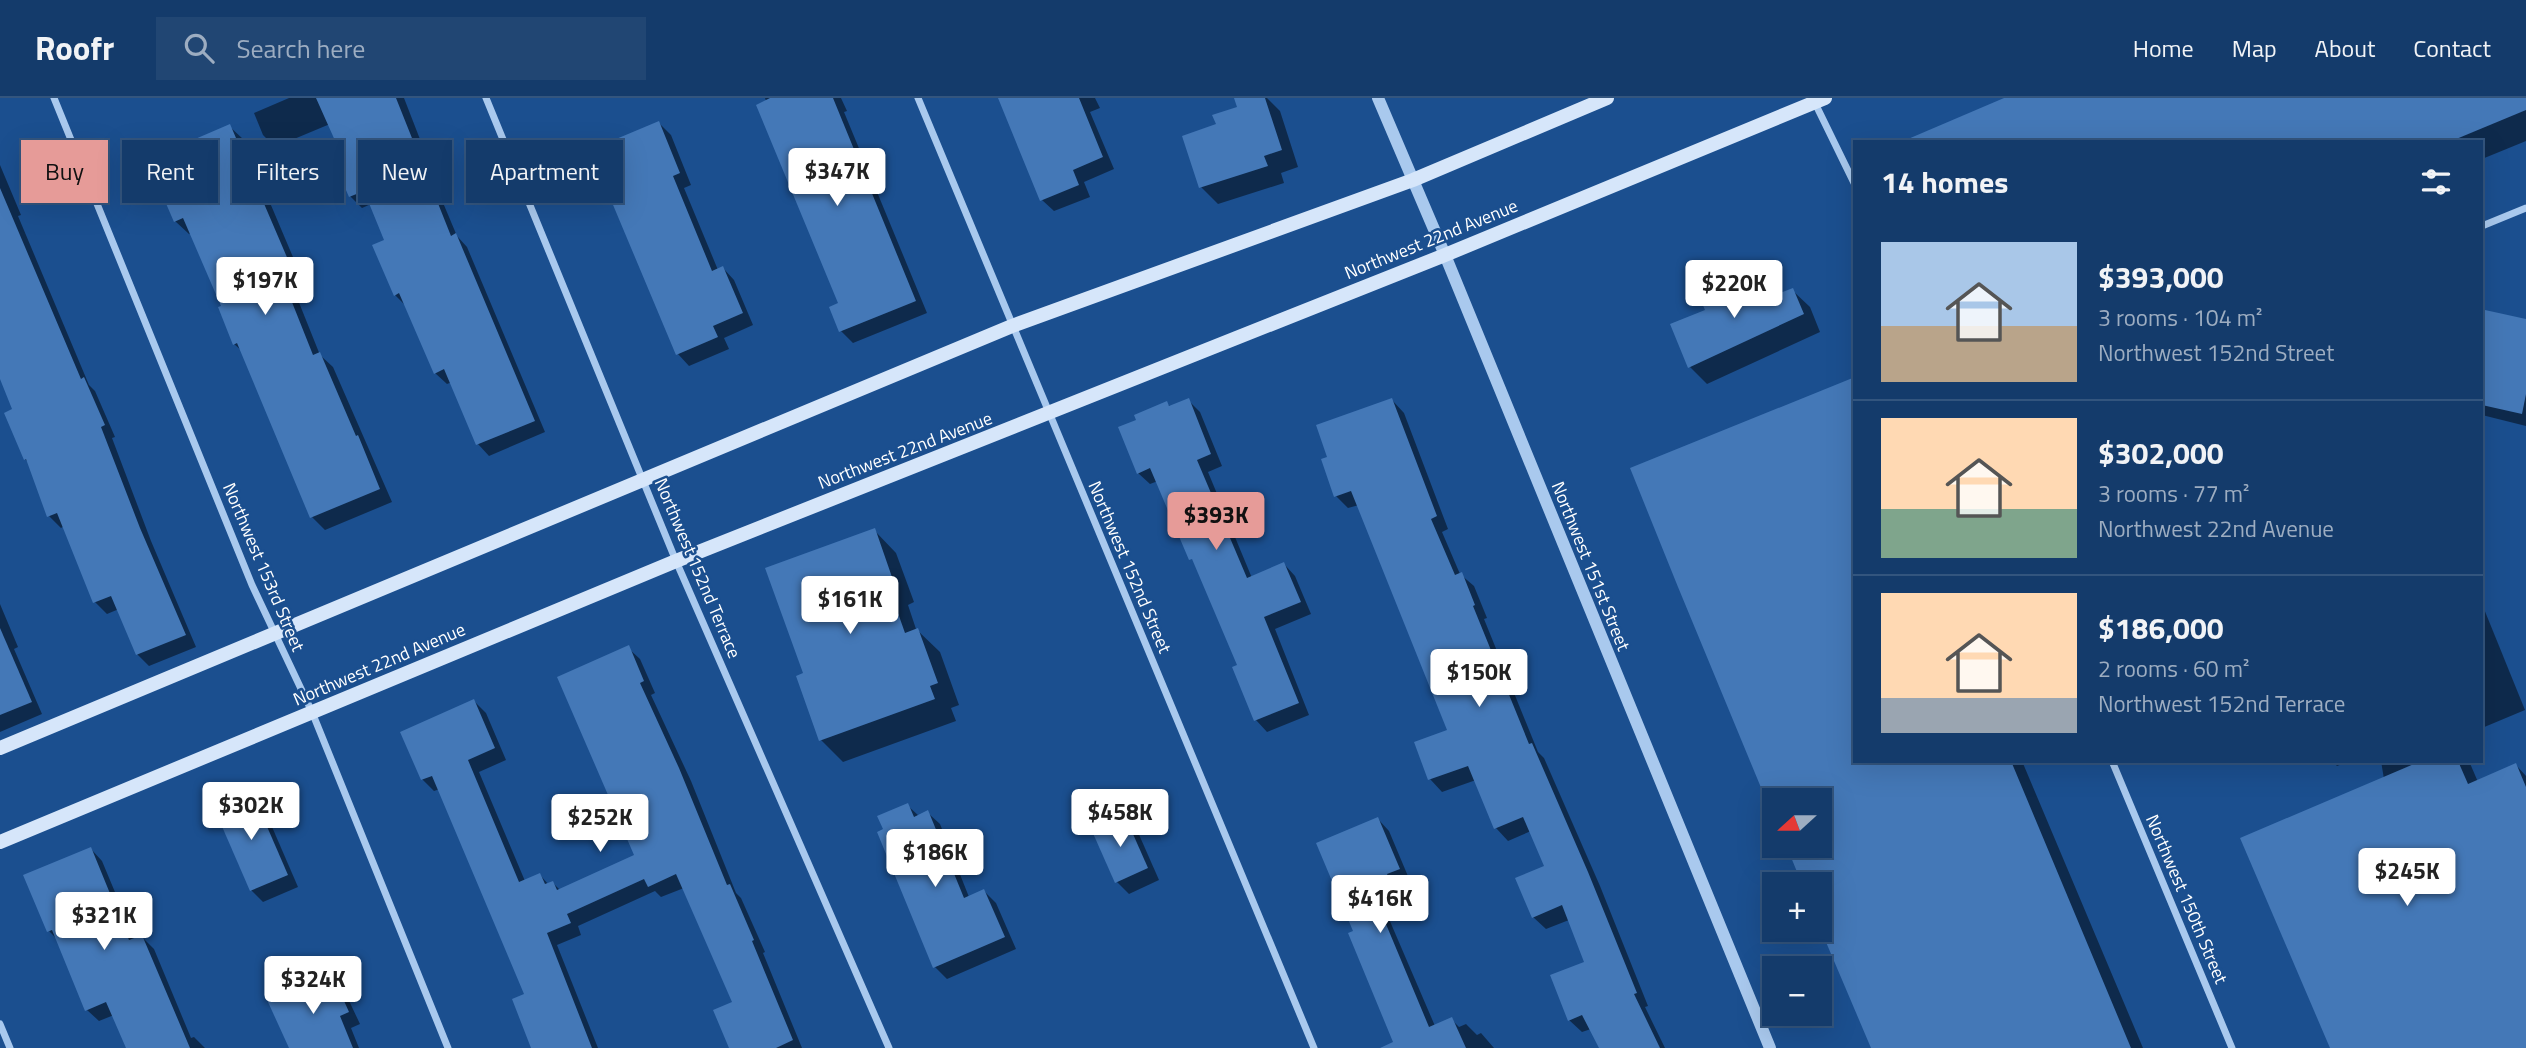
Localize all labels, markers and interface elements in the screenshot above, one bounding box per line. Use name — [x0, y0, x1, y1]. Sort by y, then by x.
search box — [156, 17, 646, 80]
text: Roofr — [35, 23, 114, 73]
icon: search — [180, 29, 218, 67]
text: Search here — [236, 29, 365, 68]
text: Home — [2133, 30, 2194, 66]
text: Map — [2232, 30, 2277, 66]
text: About — [2315, 30, 2375, 66]
text: Contact — [2413, 30, 2491, 66]
chip: Buy — [21, 140, 108, 203]
chip: Rent — [122, 140, 218, 203]
chip: Filters — [232, 140, 344, 203]
chip: New — [358, 140, 452, 203]
chip: Apartment — [466, 140, 623, 203]
pin: $347K — [788, 148, 886, 208]
text: $347K — [804, 153, 870, 188]
text: 14 homes — [1881, 159, 2008, 205]
icon: filters — [2417, 163, 2455, 201]
street label: Northwest 22nd Avenue — [1340, 192, 1522, 286]
text: $393,000 — [2098, 254, 2224, 300]
pin: $197K — [216, 258, 314, 317]
pin: $220K — [1685, 260, 1783, 320]
text: $197K — [232, 262, 298, 297]
text: $220K — [1701, 265, 1767, 300]
icon: home — [1937, 270, 2021, 354]
text: 3 rooms · 104 m² — [2098, 300, 2262, 335]
text: Northwest 152nd Street — [2098, 335, 2334, 370]
street label: Northwest 22nd Avenue — [814, 404, 996, 496]
text: $302,000 — [2098, 430, 2224, 476]
icon: home — [1937, 446, 2021, 530]
street label: Northwest 152nd Terrace — [648, 474, 748, 662]
text: 3 rooms · 77 m² — [2098, 476, 2249, 511]
street label: Northwest 152nd Street — [1081, 477, 1179, 658]
street label: Northwest 151st Street — [1545, 477, 1638, 655]
street label: Northwest 153rd Street — [216, 478, 312, 656]
pin: $393K — [1167, 492, 1265, 552]
text: $393K — [1183, 497, 1249, 532]
text: Northwest 22nd Avenue — [2098, 511, 2334, 546]
pin: $161K — [801, 576, 899, 636]
text: $161K — [817, 581, 883, 616]
text: $186,000 — [2098, 605, 2224, 651]
street label: Northwest 22nd Avenue — [289, 615, 469, 713]
icon: home — [1937, 621, 2021, 705]
pin: $150K — [1430, 650, 1528, 709]
text: 2 rooms · 60 m² — [2098, 651, 2249, 686]
text: $150K — [1446, 654, 1512, 689]
text: Northwest 152nd Terrace — [2098, 686, 2345, 721]
pin: $302K — [202, 782, 300, 842]
text: $302K — [218, 787, 284, 822]
north arrow — [1762, 788, 1832, 858]
map controls — [1762, 788, 1832, 1026]
pin: $458K — [1071, 790, 1169, 849]
pin: $252K — [551, 794, 649, 854]
text: $458K — [1087, 794, 1153, 829]
text: $252K — [567, 799, 633, 834]
street label: Northwest 150th Street — [2139, 810, 2235, 989]
pin: $186K — [886, 830, 984, 889]
text: $186K — [902, 834, 968, 869]
pin: $245K — [2358, 848, 2456, 908]
text: $245K — [2374, 853, 2440, 888]
button: + — [1762, 872, 1832, 942]
pin: $416K — [1331, 876, 1429, 935]
text: $416K — [1347, 880, 1413, 915]
pin: $321K — [55, 892, 153, 952]
text: $321K — [71, 897, 137, 932]
pin: $324K — [264, 956, 362, 1016]
button: − — [1762, 956, 1832, 1026]
text: $324K — [280, 961, 346, 996]

